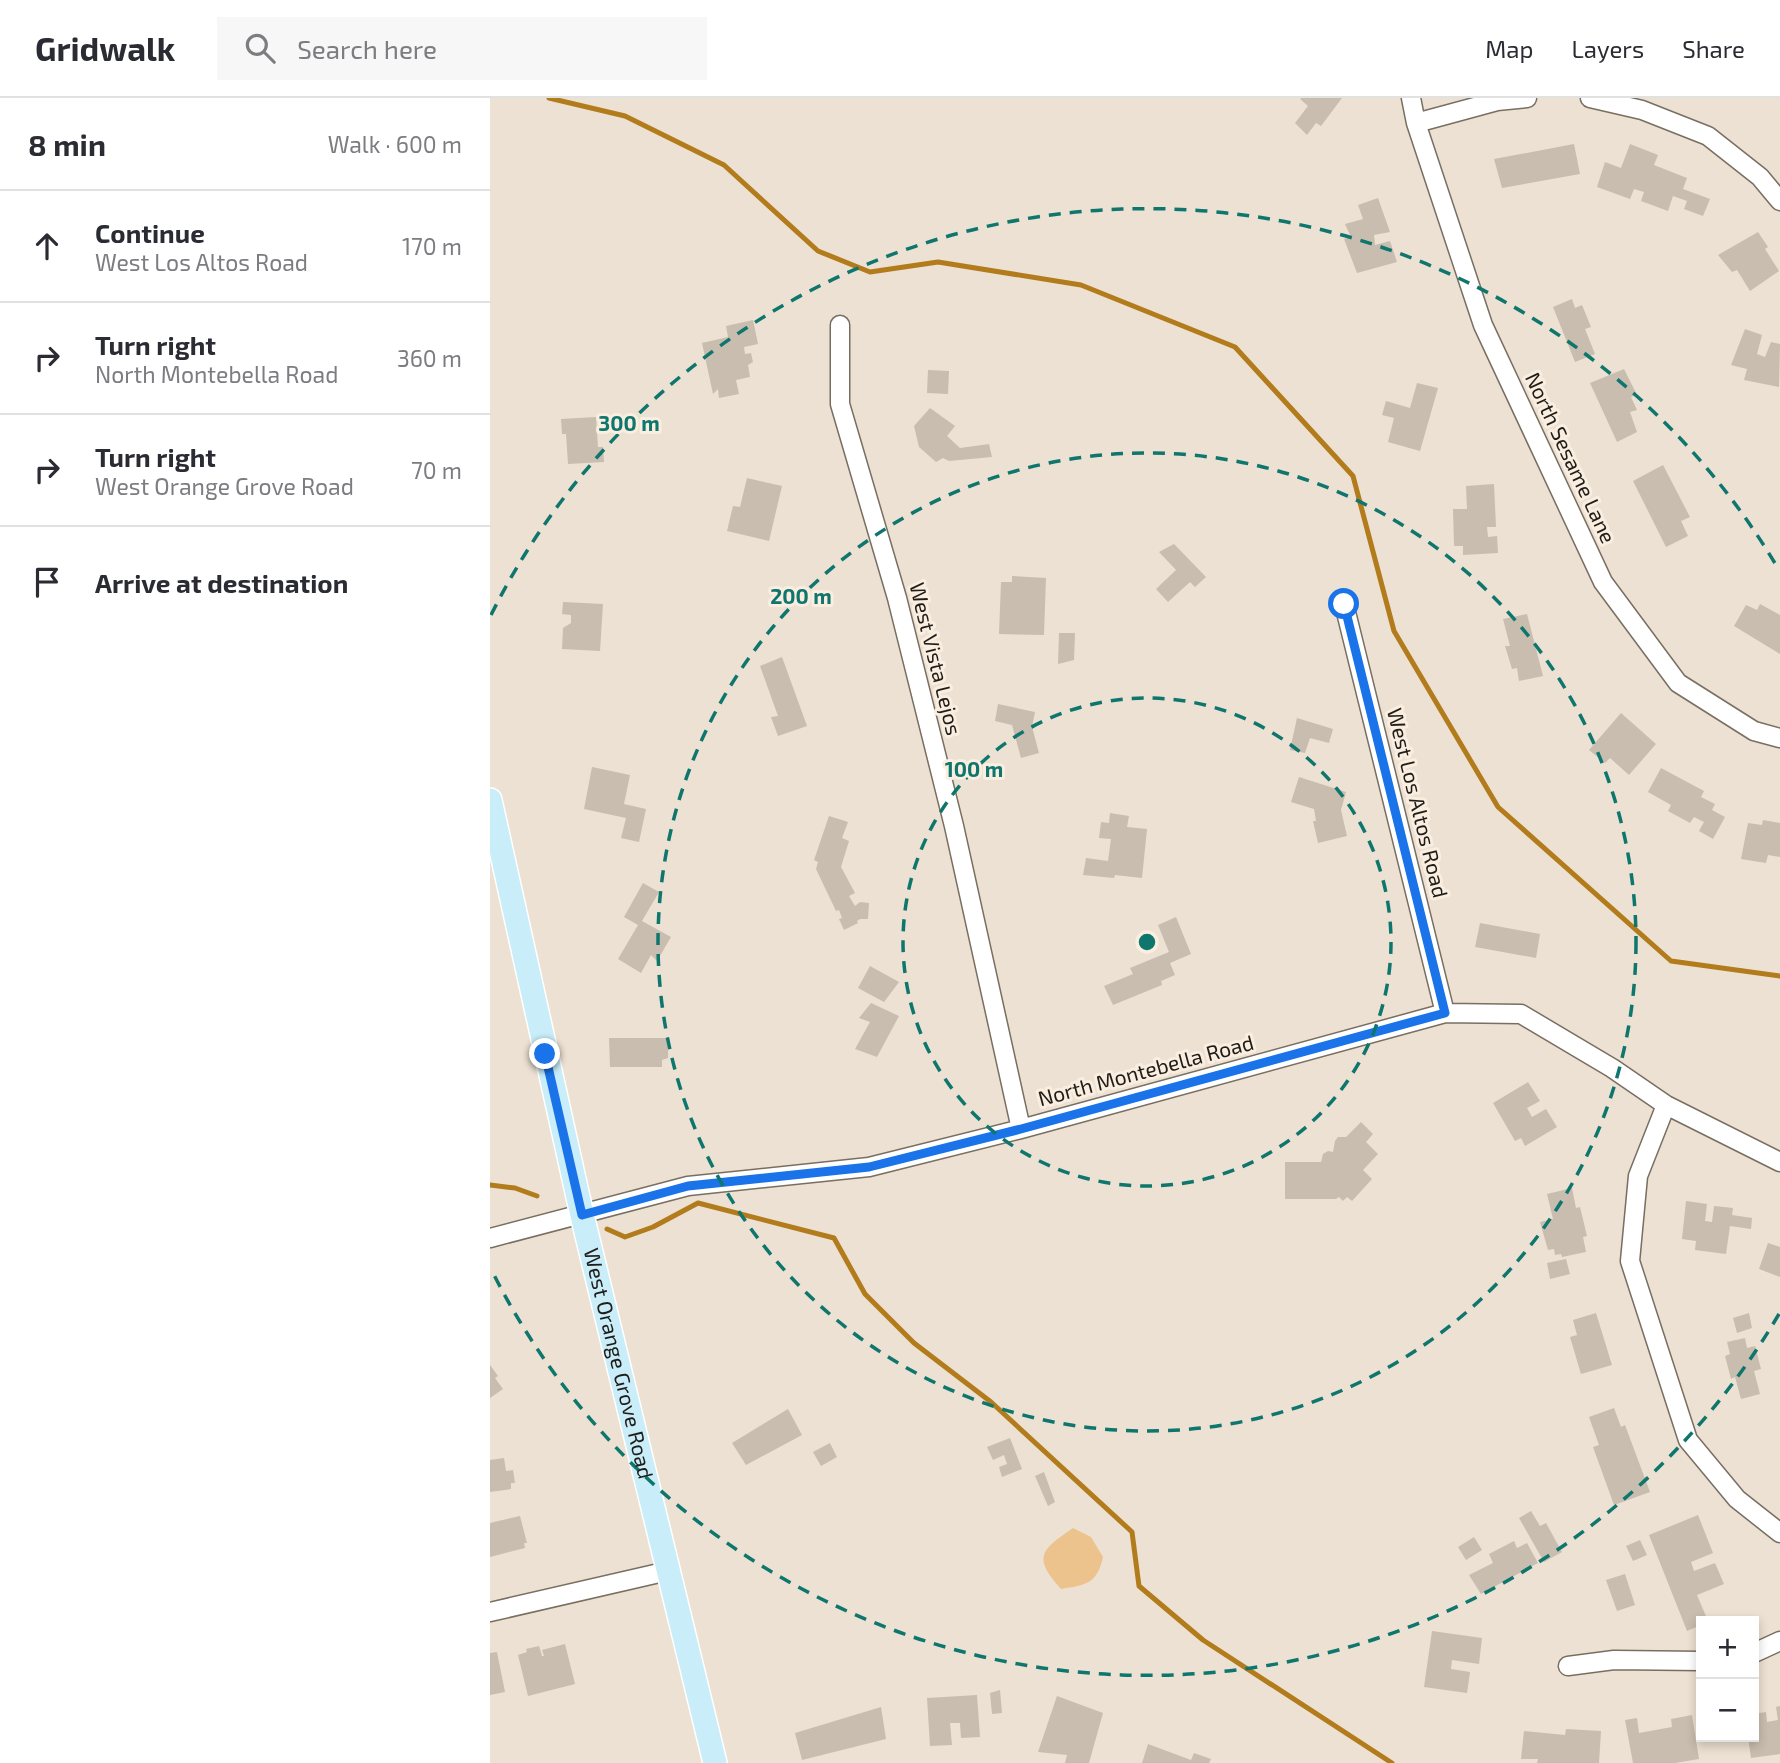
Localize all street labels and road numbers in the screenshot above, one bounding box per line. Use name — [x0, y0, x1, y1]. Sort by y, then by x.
street label: North Sesame Lane — [1521, 368, 1622, 547]
street label: West Vista Lejos — [904, 580, 968, 738]
street label: West Los Altos Road — [1383, 705, 1454, 900]
street label: North Montebella Road — [1035, 1029, 1256, 1110]
street label: West Orange Grove Road — [579, 1245, 660, 1481]

